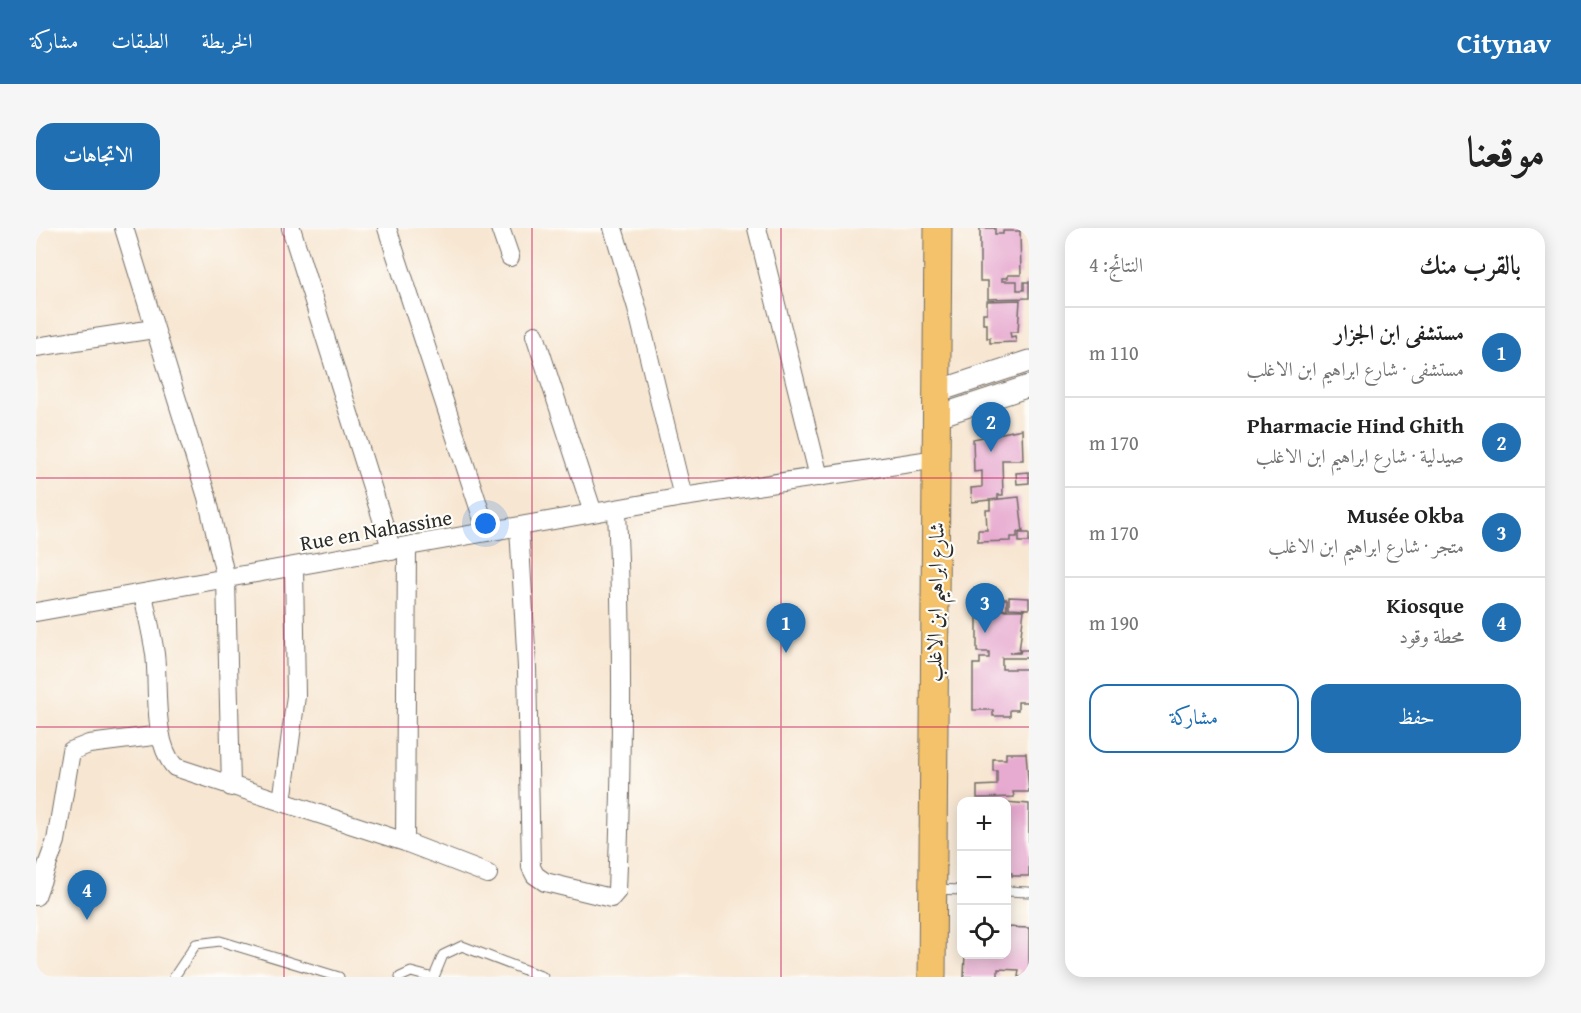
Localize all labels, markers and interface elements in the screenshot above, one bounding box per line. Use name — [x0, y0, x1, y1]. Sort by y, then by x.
text: Citynav — [1457, 22, 1551, 63]
text: مشاركة — [30, 25, 78, 56]
text: الطبقات — [111, 25, 168, 56]
text: الخريطة — [201, 25, 253, 56]
text: موقعنا — [1467, 120, 1545, 181]
button: الاتجاهات — [36, 123, 160, 190]
text: بالقرب منك — [1419, 245, 1521, 284]
text: النتائج: 4 — [1089, 250, 1143, 279]
text: مستشفى ابن الجزار — [1334, 316, 1464, 348]
text: 110 m — [1089, 338, 1139, 367]
text: 1 — [1496, 338, 1507, 367]
text: مستشفى · شارع ابراهيم ابن الاغلب — [1246, 354, 1464, 383]
pin: 2 — [972, 402, 1010, 452]
text: Pharmacie Hind Ghith — [1247, 409, 1464, 441]
text: 170 m — [1089, 428, 1139, 457]
text: 2 — [1496, 428, 1507, 457]
text: صيدلية · شارع ابراهيم ابن الاغلب — [1255, 441, 1464, 470]
text: Musée Okba — [1347, 499, 1464, 531]
street label: Rue en Nahassine — [298, 501, 455, 559]
your location — [471, 509, 500, 538]
text: 170 m — [1089, 518, 1139, 547]
text: 3 — [1496, 518, 1507, 547]
street label: شارع ابراهيم ابن الاغلب — [918, 522, 958, 682]
text: متجر · شارع ابراهيم ابن الاغلب — [1268, 531, 1464, 560]
pin: 3 — [966, 584, 1004, 633]
text: Kiosque — [1386, 589, 1464, 621]
pin: 1 — [766, 604, 806, 653]
text: 190 m — [1089, 608, 1139, 637]
text: 4 — [1496, 608, 1507, 637]
text: محطة وقود — [1399, 621, 1464, 650]
button: مشاركة — [1089, 684, 1299, 753]
button: حفظ — [1311, 684, 1521, 753]
map controls — [957, 797, 1011, 959]
button: + — [957, 797, 1011, 851]
button: − — [957, 851, 1011, 905]
pin: 4 — [68, 870, 106, 920]
button: locate — [957, 905, 1011, 959]

